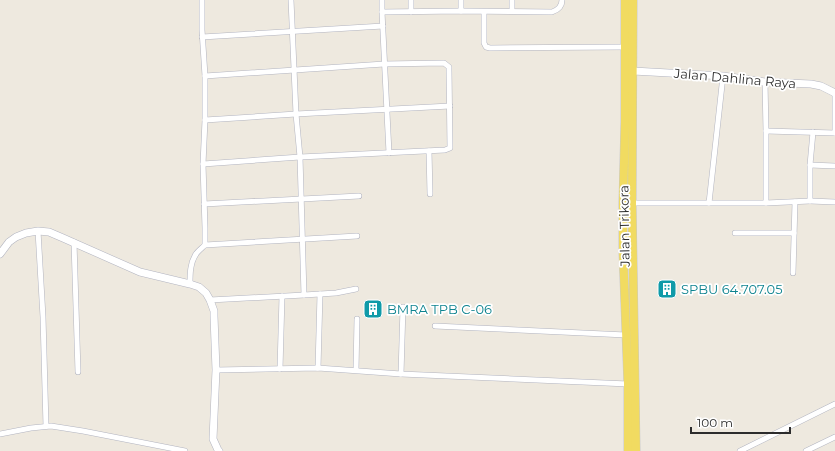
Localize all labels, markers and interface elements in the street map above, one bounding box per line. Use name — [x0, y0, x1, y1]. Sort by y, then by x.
street label: Jalan Dahlina Raya — [672, 65, 797, 91]
street label: Jalan Trikora — [615, 185, 633, 268]
building icon: SPBU 64.707.05 — [656, 278, 678, 300]
place label: SPBU 64.707.05 — [681, 281, 783, 297]
building icon: BMRA TPB C-06 — [362, 298, 384, 320]
place label: BMRA TPB C-06 — [387, 301, 492, 317]
scale bar — [691, 409, 790, 435]
text: 100 m — [697, 415, 733, 430]

